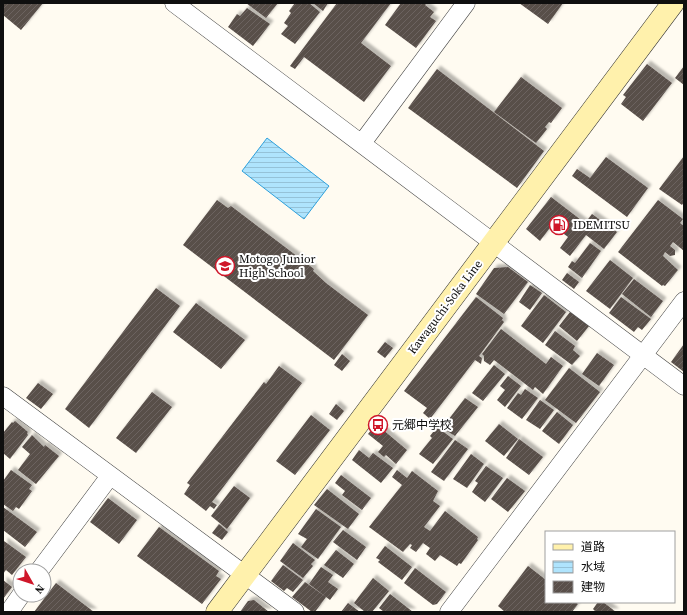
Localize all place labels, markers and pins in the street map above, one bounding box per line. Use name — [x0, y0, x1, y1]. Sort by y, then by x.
fuel station icon: IDEMITSU — [548, 214, 570, 236]
place label: IDEMITSU — [573, 217, 630, 233]
place label: Motogo Junior High School — [239, 251, 316, 281]
school or university icon: Motogo Junior High School — [214, 255, 236, 277]
bus stop icon: 元郷中学校 — [367, 414, 389, 436]
place label: 元郷中学校 — [392, 417, 452, 433]

